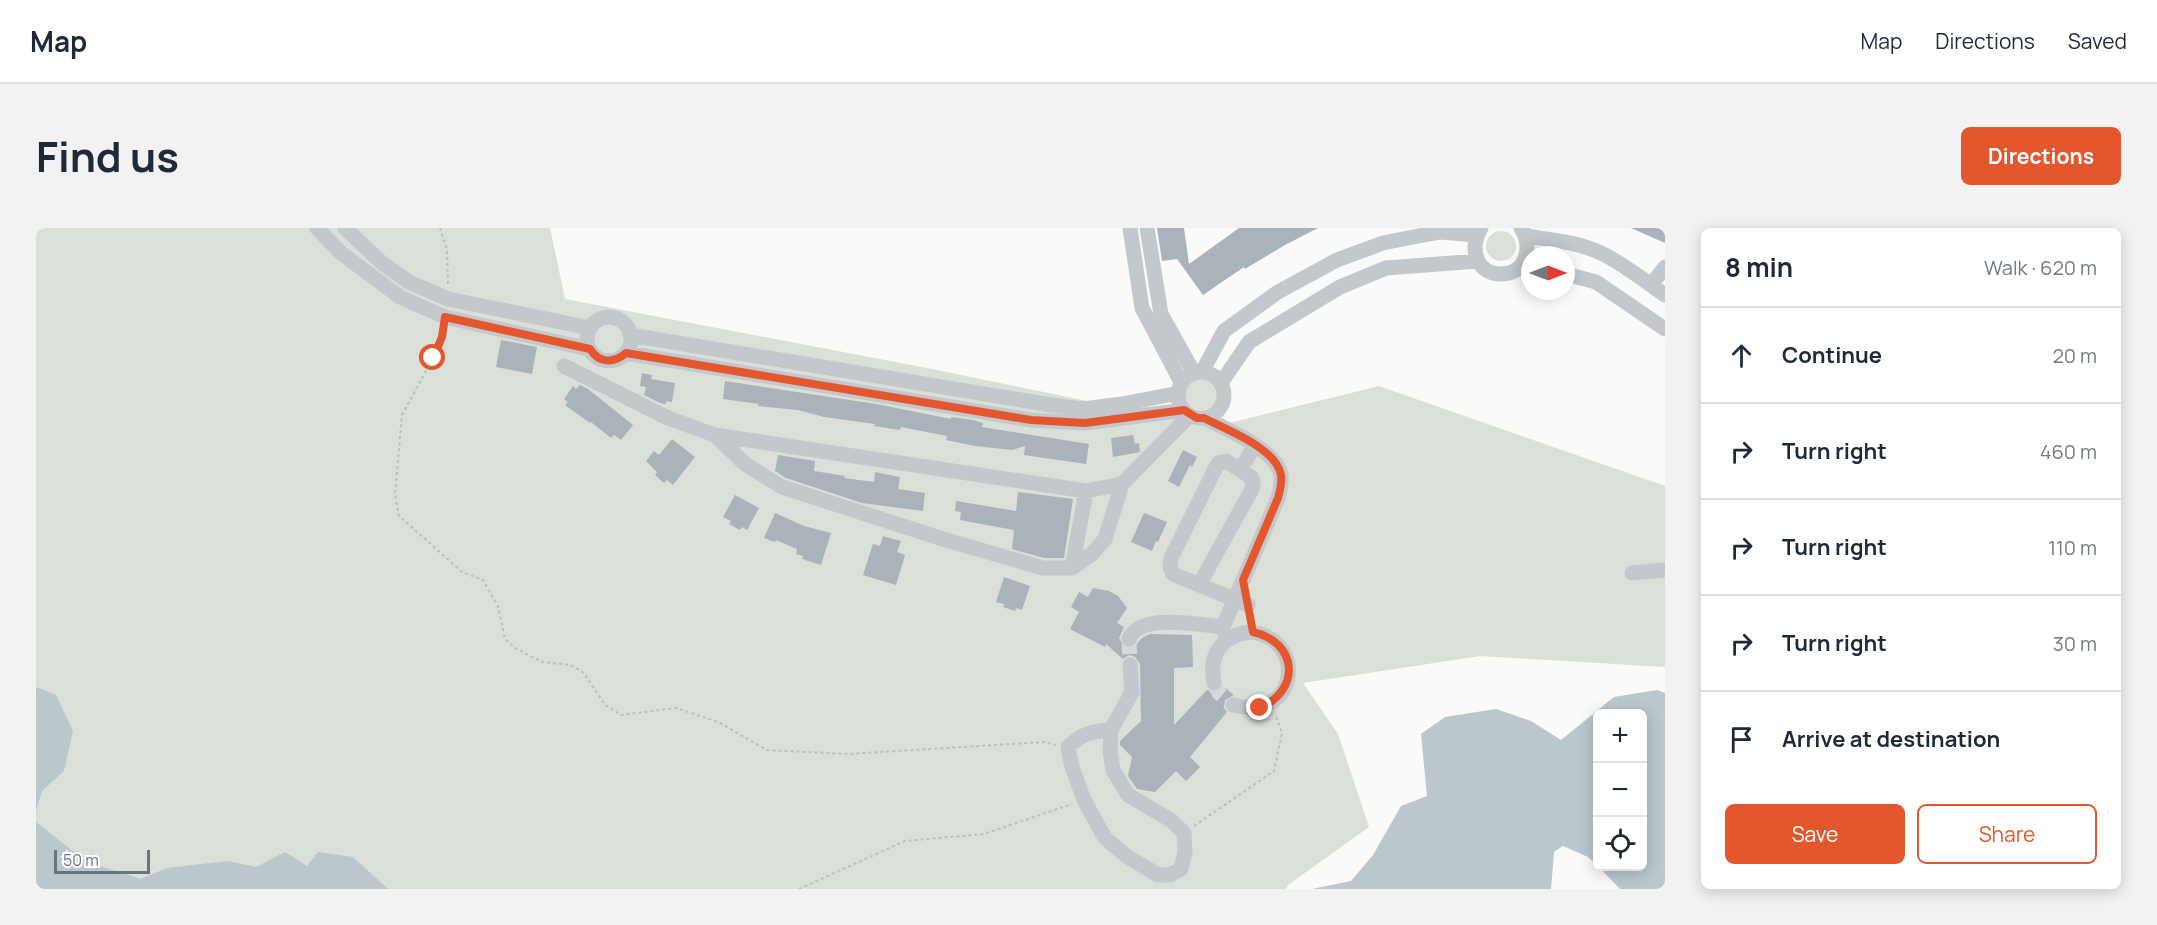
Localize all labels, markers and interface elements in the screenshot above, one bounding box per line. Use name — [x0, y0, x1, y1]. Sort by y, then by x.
text: Map — [30, 22, 87, 60]
text: Map — [1861, 27, 1902, 55]
text: Directions — [1935, 27, 2035, 55]
text: Saved — [2068, 27, 2127, 55]
text: Find us — [36, 127, 179, 185]
button: Directions — [1961, 127, 2121, 185]
north arrow — [1521, 246, 1575, 300]
text: 8 min — [1725, 249, 1793, 285]
text: Walk · 620 m — [1984, 254, 2097, 281]
icon: ahead — [1725, 339, 1758, 372]
text: Continue — [1782, 340, 1882, 370]
text: 20 m — [2052, 342, 2097, 369]
route start — [419, 344, 445, 370]
icon: right — [1725, 435, 1758, 468]
text: Turn right — [1782, 436, 1887, 466]
text: 460 m — [2040, 438, 2097, 465]
icon: right — [1725, 531, 1758, 564]
text: Turn right — [1782, 532, 1887, 562]
text: 110 m — [2048, 534, 2097, 561]
icon: right — [1725, 627, 1758, 660]
text: Turn right — [1782, 628, 1887, 658]
text: 30 m — [2053, 630, 2097, 657]
route end — [1246, 694, 1272, 720]
map controls — [1593, 709, 1647, 871]
button: + — [1593, 709, 1647, 763]
icon: arrive — [1725, 723, 1758, 756]
text: Arrive at destination — [1782, 724, 2000, 754]
button: − — [1593, 763, 1647, 817]
button: Save — [1725, 804, 1905, 864]
button: Share — [1917, 804, 2097, 864]
button: locate — [1593, 817, 1647, 871]
scale bar — [54, 847, 150, 874]
text: 50 m — [63, 849, 99, 871]

